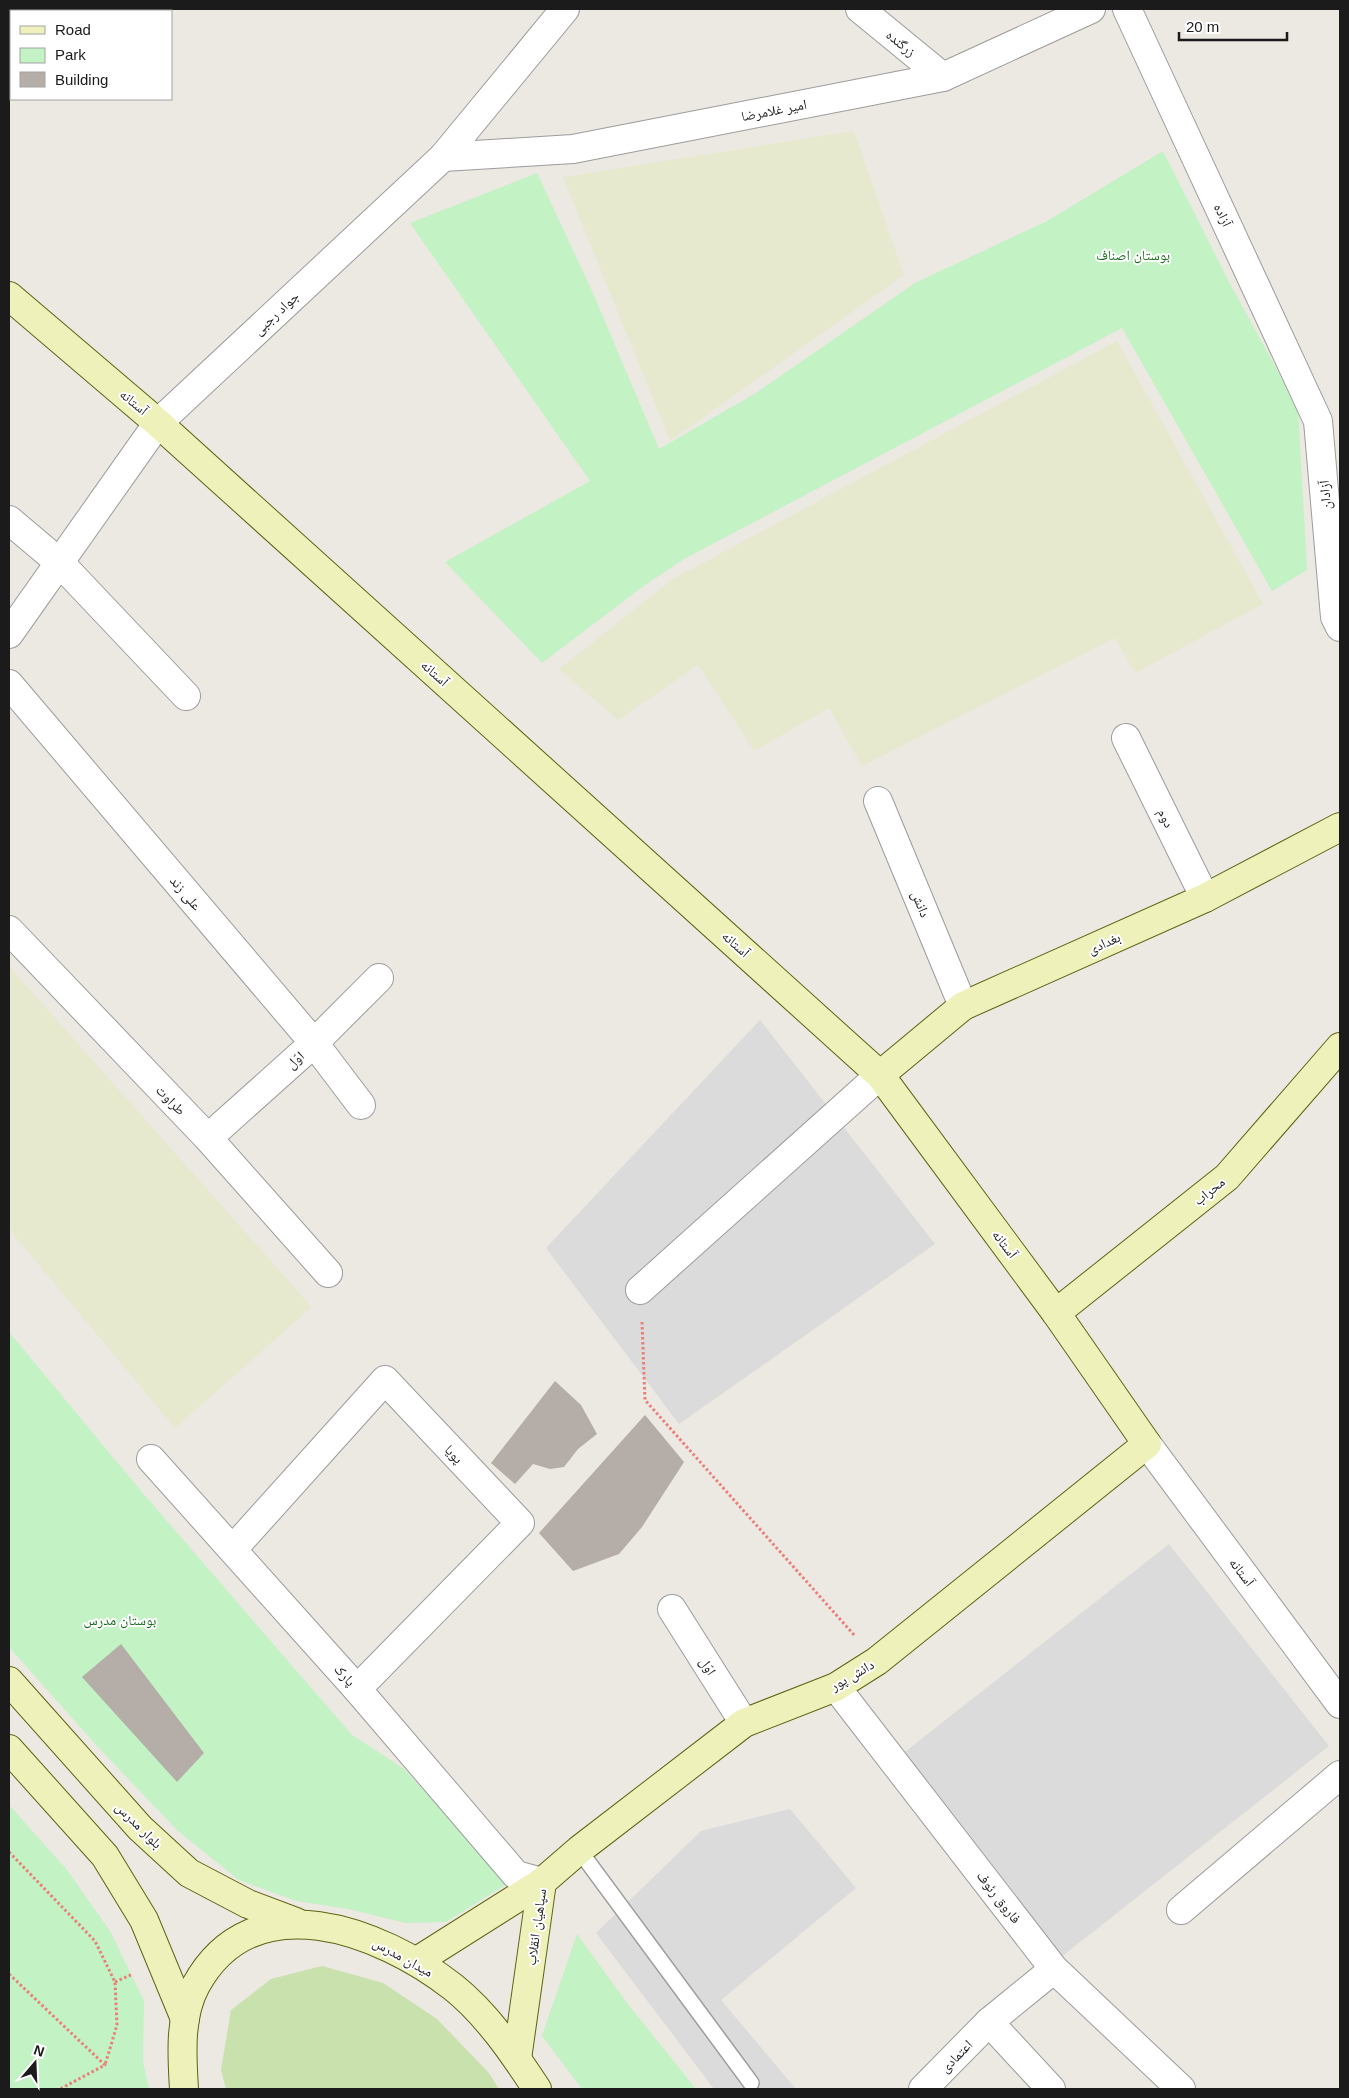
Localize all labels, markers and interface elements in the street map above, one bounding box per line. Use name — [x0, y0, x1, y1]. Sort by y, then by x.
legend — [10, 10, 172, 100]
scale bar — [1179, 10, 1286, 42]
text: 20 m — [1186, 18, 1219, 35]
text: Road — [55, 21, 91, 38]
street label: زرگنده — [882, 26, 919, 60]
text: Park — [55, 46, 86, 63]
text: Building — [55, 71, 108, 88]
street label: امیر غلامرضا — [740, 96, 808, 125]
street label: آزاده — [1210, 201, 1235, 230]
park label: بوستان اصناف — [1096, 247, 1170, 264]
street label: جواد رجبی — [250, 288, 303, 339]
street label: آستانه — [117, 386, 151, 418]
street label: آزادان — [1316, 479, 1335, 510]
street label: آستانه — [418, 657, 452, 690]
street label: دوم — [1153, 806, 1177, 831]
street label: علی زند — [166, 873, 205, 914]
street label: دانش — [908, 888, 934, 920]
street label: آستانه — [719, 928, 753, 961]
street label: بغدادی — [1085, 929, 1123, 958]
street label: اوّل — [283, 1048, 308, 1073]
street label: طراوت — [152, 1082, 189, 1119]
street label: محراب — [1190, 1174, 1228, 1209]
street label: آستانه — [989, 1227, 1021, 1262]
street label: پویا — [441, 1441, 467, 1468]
street label: آستانه — [1226, 1555, 1258, 1590]
park label: بوستان مدرس — [84, 1612, 157, 1629]
street label: اوّل — [696, 1654, 720, 1678]
street label: دانش پور — [826, 1656, 877, 1695]
street label: پارک — [330, 1661, 359, 1690]
street label: بلوار مدرس — [112, 1798, 166, 1852]
street label: فاروق رئوف — [973, 1868, 1024, 1927]
street label: سپاهیان انقلاب — [523, 1887, 550, 1967]
street label: میدان مدرس — [370, 1934, 436, 1981]
street label: اعتمادی — [936, 2036, 976, 2076]
north arrow — [10, 2038, 60, 2088]
text: N — [32, 2041, 47, 2060]

